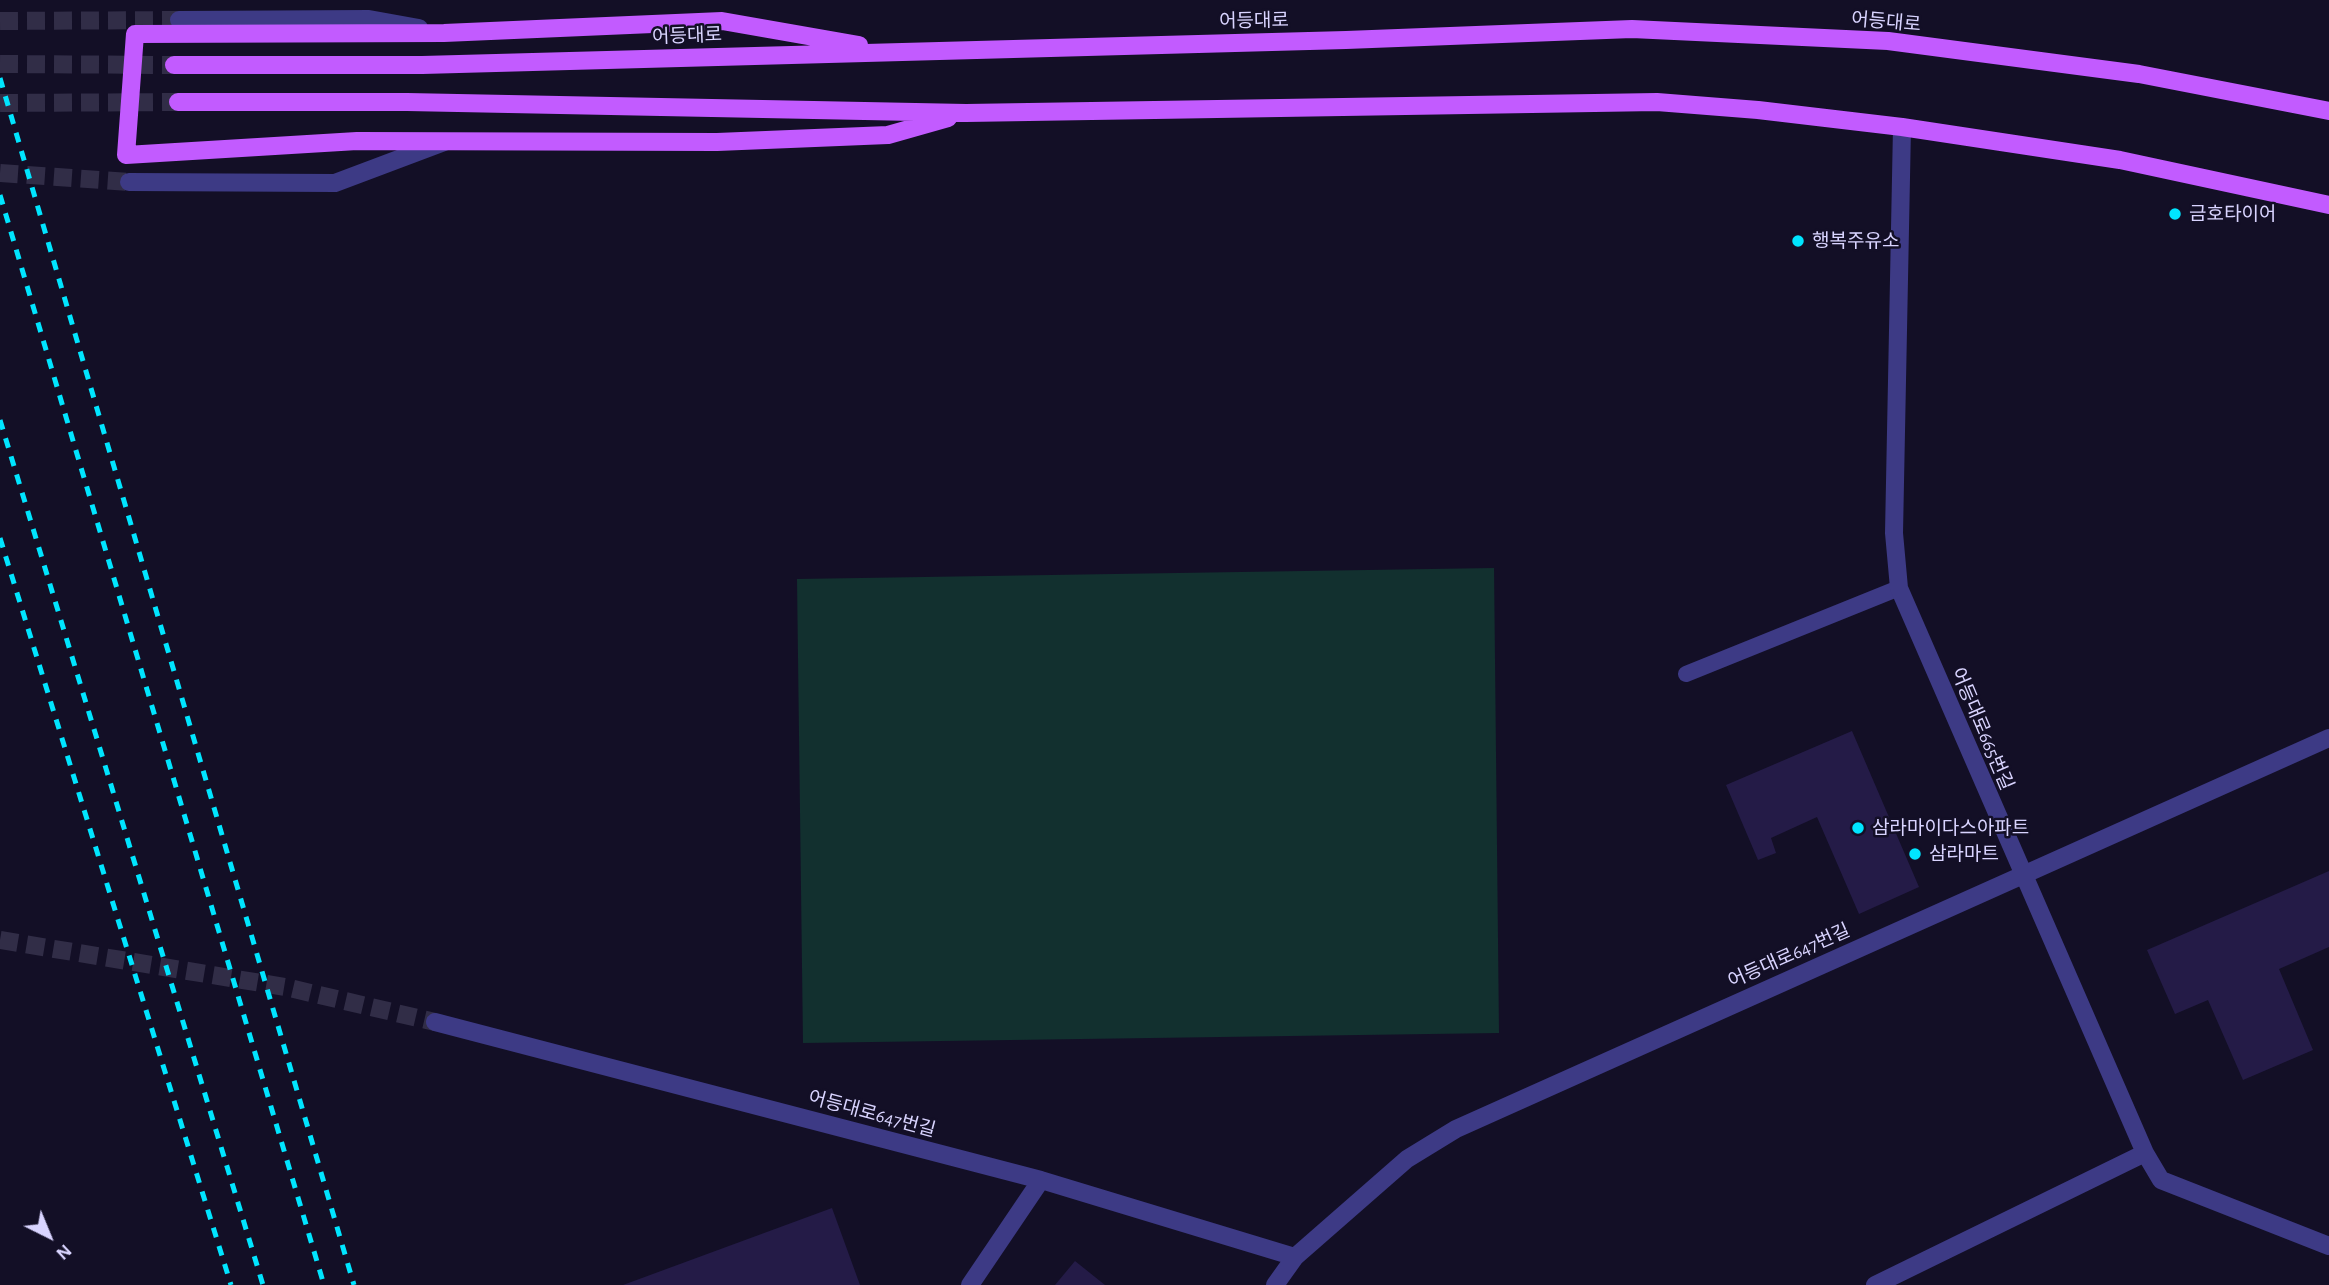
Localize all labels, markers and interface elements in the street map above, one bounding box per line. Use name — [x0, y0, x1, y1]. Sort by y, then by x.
street label: 어등대로 — [1850, 8, 1922, 36]
street label: 어등대로 — [1219, 9, 1289, 33]
street label: 어등대로 — [652, 23, 722, 49]
place label: 금호타이어 — [2189, 203, 2276, 225]
marker: 금호타이어 — [2167, 206, 2183, 222]
place label: 행복주유소 — [1812, 230, 1899, 252]
marker: 행복주유소 — [1790, 233, 1806, 249]
street label: 어등대로665번길 — [1946, 664, 2018, 794]
place label: 삼라마이다스아파트 — [1872, 817, 2029, 839]
marker: 삼라마이다스아파트 — [1850, 820, 1866, 836]
place label: 삼라마트 — [1929, 843, 1999, 865]
marker: 삼라마트 — [1907, 846, 1923, 862]
street label: 어등대로647번길 — [1725, 919, 1853, 993]
street label: 어등대로647번길 — [806, 1086, 938, 1142]
north arrow — [14, 1201, 84, 1271]
text: N — [52, 1240, 75, 1263]

